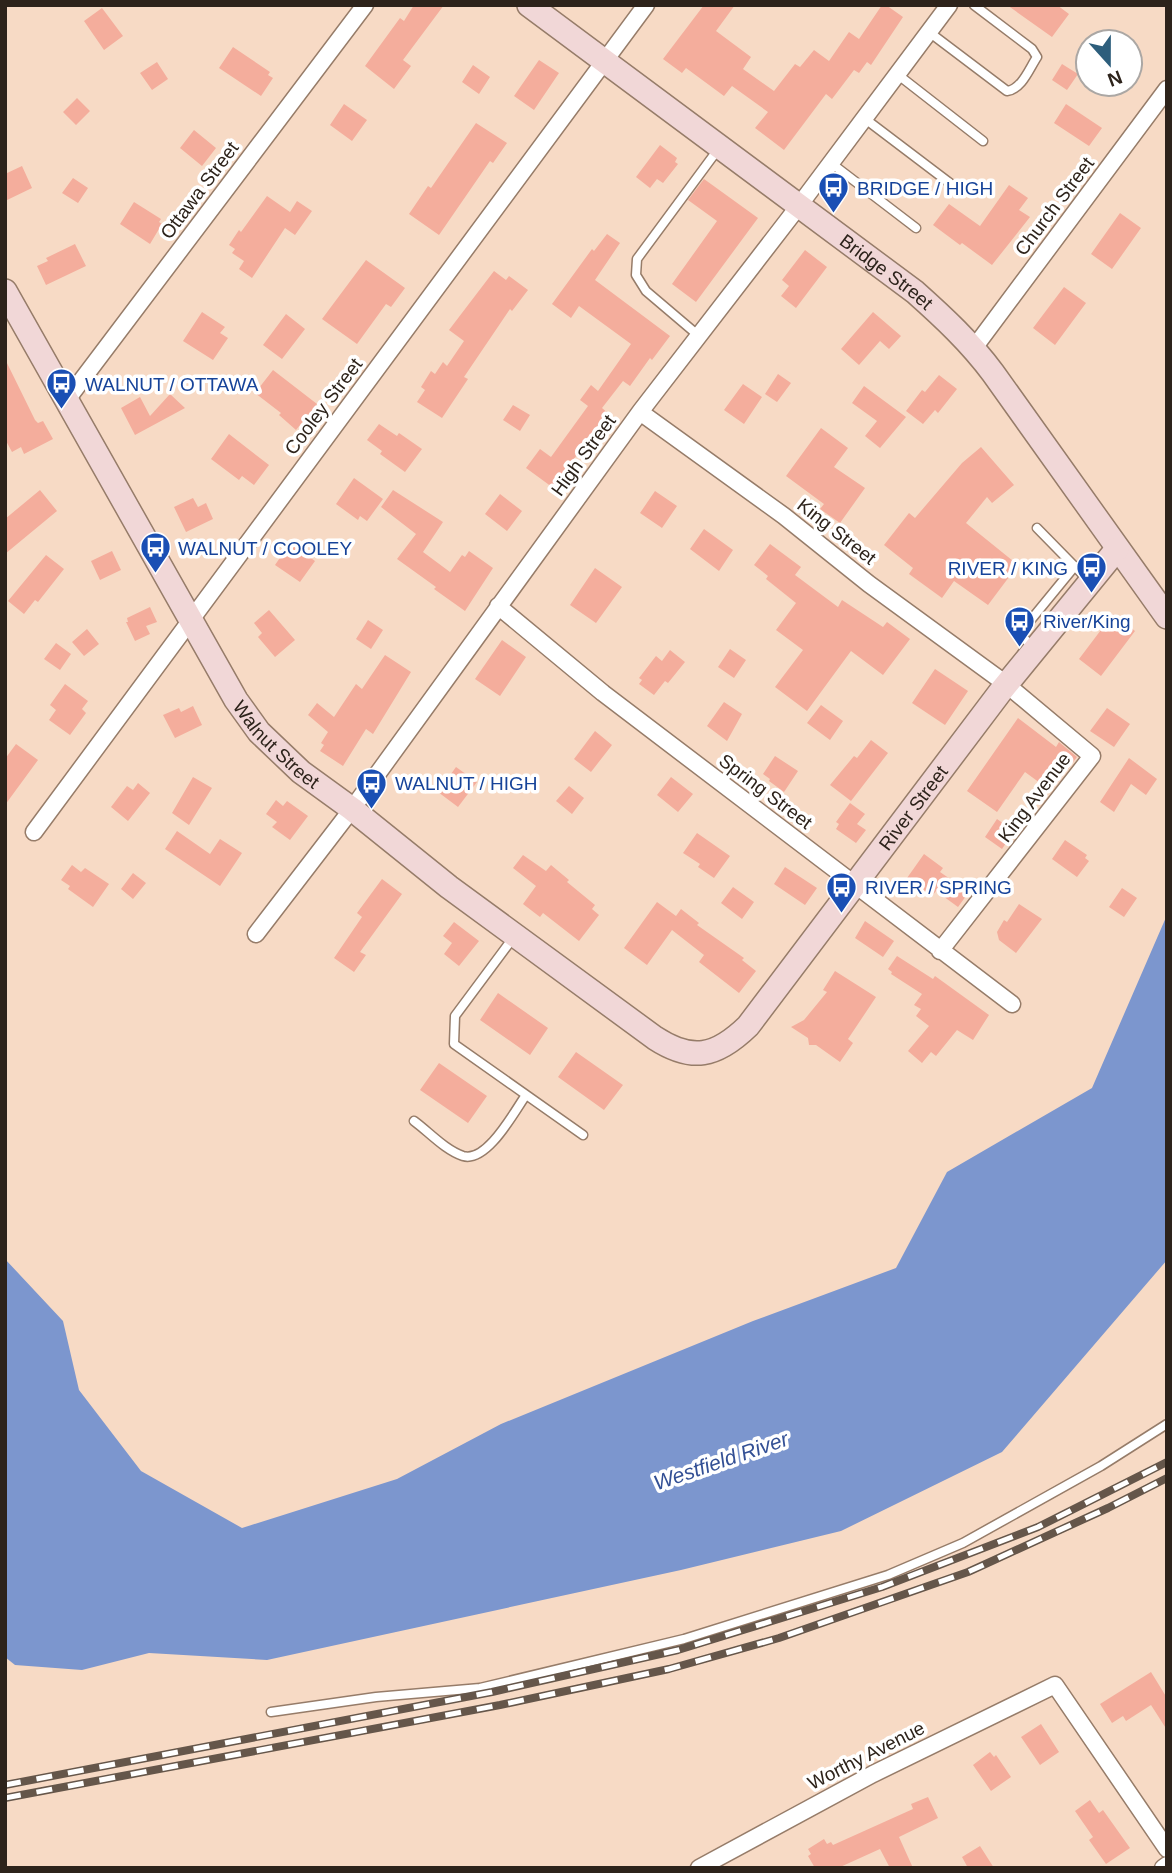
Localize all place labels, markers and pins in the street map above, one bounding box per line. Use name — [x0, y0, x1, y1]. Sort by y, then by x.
bus stop icon: BRIDGE / HIGH — [817, 171, 851, 215]
place label: BRIDGE / HIGH — [857, 178, 993, 199]
bus stop icon: WALNUT / OTTAWA — [45, 367, 79, 411]
place label: WALNUT / OTTAWA — [85, 374, 259, 395]
bus stop icon: WALNUT / COOLEY — [138, 531, 172, 575]
place label: WALNUT / COOLEY — [178, 538, 353, 559]
bus stop icon: RIVER / KING — [1074, 551, 1108, 595]
place label: RIVER / KING — [948, 558, 1068, 579]
bus stop icon: River/King — [1003, 604, 1037, 648]
place label: River/King — [1043, 611, 1131, 632]
bus stop icon: WALNUT / HIGH — [355, 766, 389, 810]
place label: WALNUT / HIGH — [395, 773, 538, 794]
bus stop icon: RIVER / SPRING — [825, 870, 859, 914]
place label: RIVER / SPRING — [865, 877, 1012, 898]

